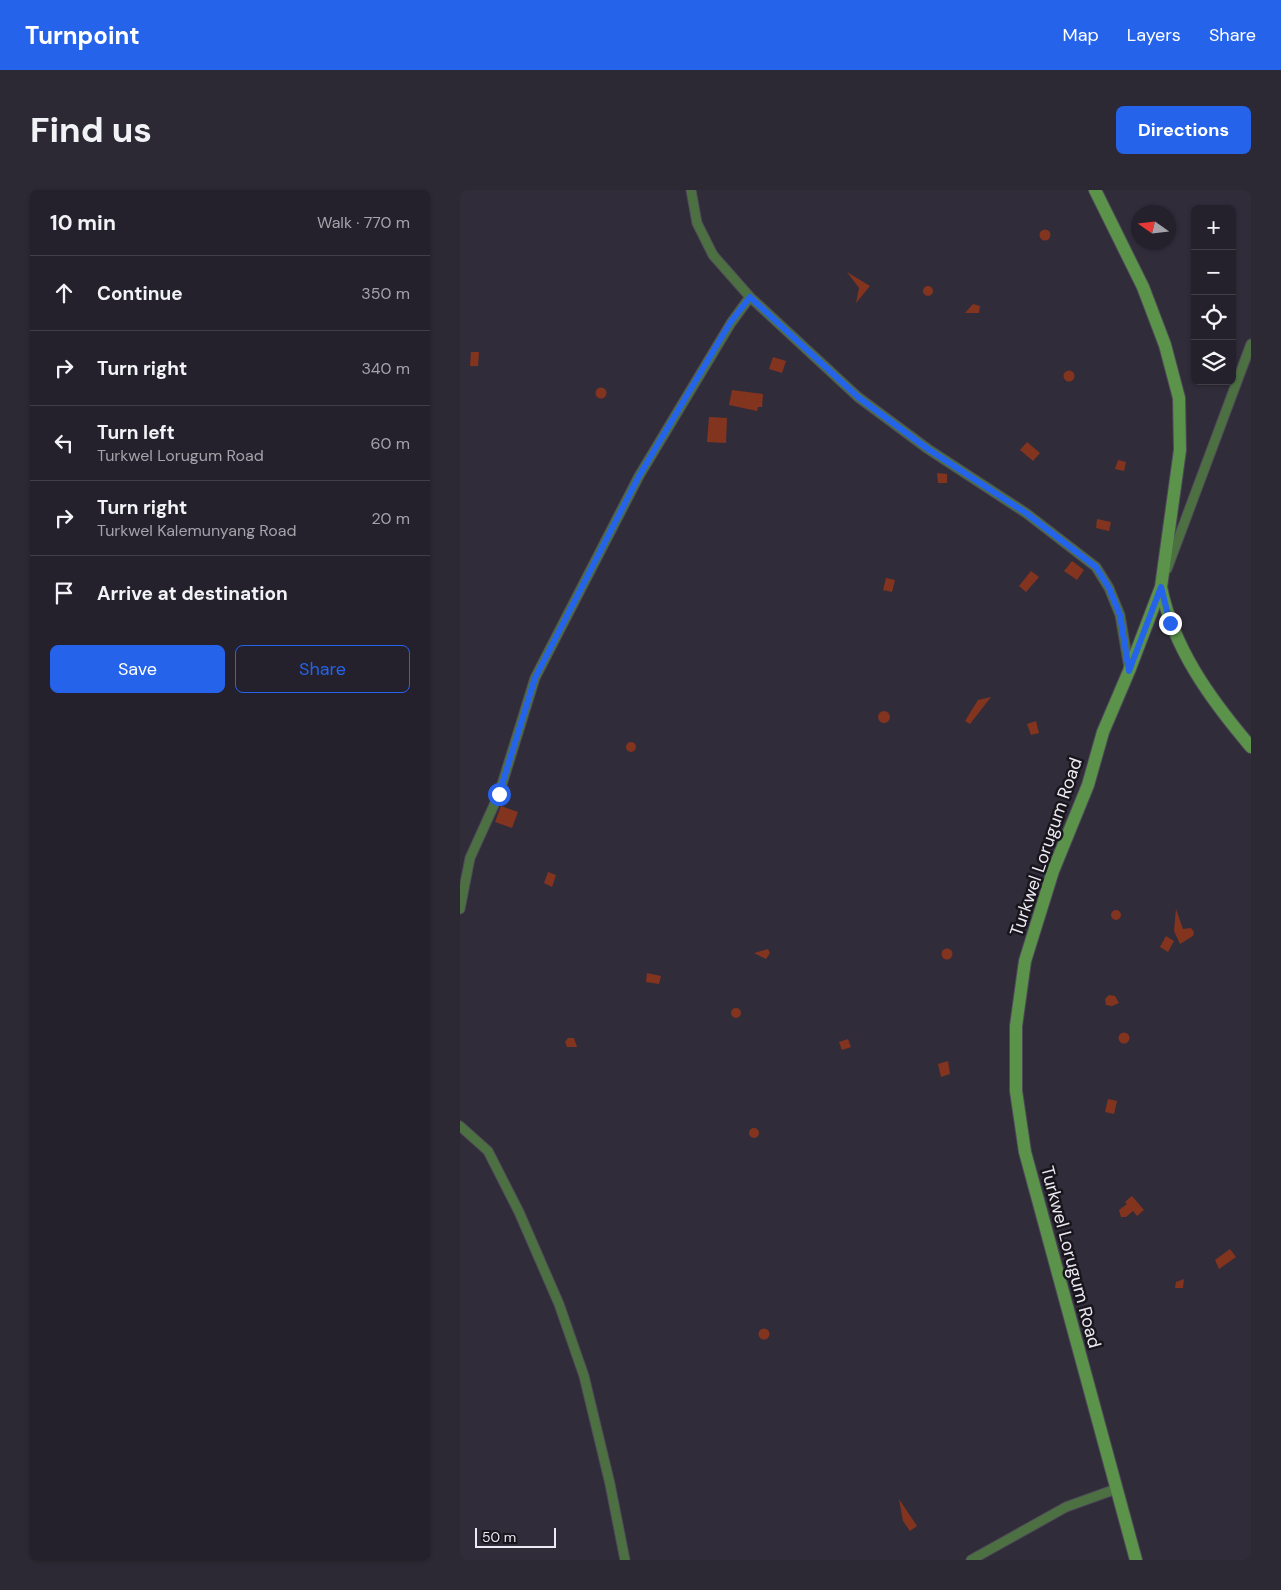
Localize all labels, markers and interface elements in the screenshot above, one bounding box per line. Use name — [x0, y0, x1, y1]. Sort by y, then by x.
text: Turnpoint — [25, 20, 140, 51]
text: Map — [1063, 23, 1099, 47]
text: Layers — [1127, 23, 1181, 47]
text: Share — [1209, 23, 1256, 47]
button: Directions — [1116, 106, 1251, 154]
text: Find us — [30, 107, 152, 153]
north arrow — [1131, 205, 1176, 250]
map controls — [1191, 205, 1236, 385]
button: + — [1191, 205, 1236, 250]
text: 10 min — [50, 209, 116, 237]
text: Walk · 770 m — [317, 212, 410, 233]
button: − — [1191, 250, 1236, 295]
icon: ahead — [50, 279, 78, 307]
text: Continue — [97, 281, 183, 306]
text: 350 m — [361, 283, 410, 304]
button: locate — [1191, 295, 1236, 340]
button: layers — [1191, 340, 1236, 385]
icon: right — [50, 354, 78, 382]
text: Turn right — [97, 356, 187, 381]
text: 340 m — [361, 358, 410, 379]
text: Turn left — [97, 420, 175, 445]
icon: left — [50, 429, 78, 457]
text: 60 m — [370, 433, 410, 454]
text: Turkwel Lorugum Road — [97, 445, 264, 466]
text: Turn right — [97, 495, 187, 520]
icon: right — [50, 504, 78, 532]
text: 20 m — [371, 508, 410, 529]
text: Turkwel Kalemunyang Road — [97, 520, 297, 541]
icon: arrive — [50, 579, 78, 607]
text: Arrive at destination — [97, 581, 288, 606]
route end — [1159, 612, 1182, 635]
button: Save — [50, 645, 225, 693]
button: Share — [235, 645, 410, 693]
street label: Turkwel Lorugum Road — [1004, 754, 1088, 940]
route start — [488, 783, 511, 806]
street label: Turkwel Lorugum Road — [1035, 1163, 1107, 1351]
scale bar — [475, 1525, 556, 1548]
text: 50 m — [482, 1528, 516, 1546]

